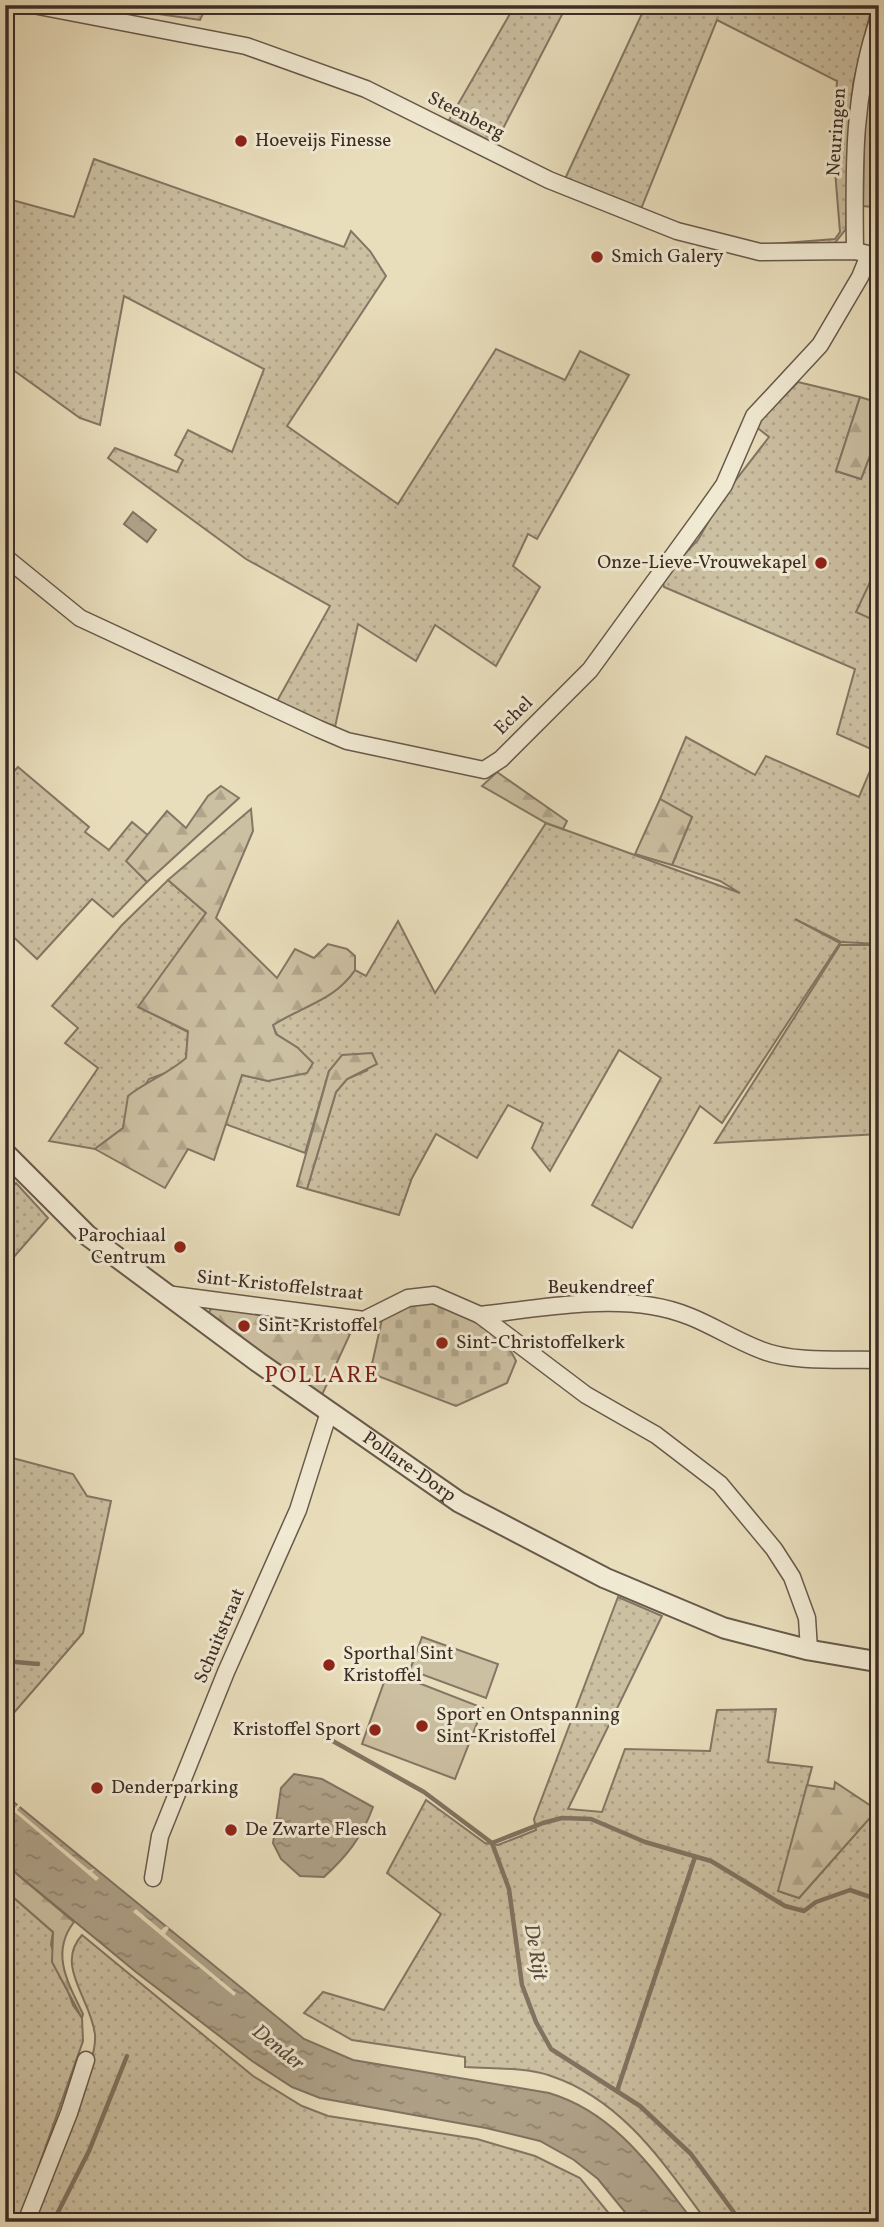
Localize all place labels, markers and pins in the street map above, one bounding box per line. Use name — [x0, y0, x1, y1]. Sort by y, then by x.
place label: Hoeveijs Finesse — [255, 128, 391, 154]
marker: Hoeveijs Finesse — [233, 133, 249, 149]
place label: Smich Galery — [611, 244, 723, 270]
marker: Smich Galery — [589, 249, 605, 265]
place label: Onze-Lieve-Vrouwekapel — [597, 550, 807, 576]
marker: Onze-Lieve-Vrouwekapel — [813, 555, 829, 571]
place label: Parochiaal Centrum — [78, 1223, 166, 1271]
marker: Parochiaal Centrum — [172, 1239, 188, 1255]
place label: Sint-Kristoffel — [258, 1313, 378, 1339]
marker: Sint-Kristoffel — [236, 1318, 252, 1334]
place label: Sint-Christoffelkerk — [456, 1330, 625, 1356]
marker: Sint-Christoffelkerk — [434, 1335, 450, 1351]
place label: Sporthal Sint Kristoffel — [343, 1641, 454, 1689]
marker: Sporthal Sint Kristoffel — [321, 1657, 337, 1673]
place label: Sport en Ontspanning Sint-Kristoffel — [436, 1702, 620, 1750]
place label: Kristoffel Sport — [232, 1717, 361, 1743]
marker: Sport en Ontspanning Sint-Kristoffel — [414, 1718, 430, 1734]
marker: Kristoffel Sport — [367, 1722, 383, 1738]
place label: Denderparking — [111, 1775, 238, 1801]
marker: Denderparking — [89, 1780, 105, 1796]
place label: De Zwarte Flesch — [245, 1817, 387, 1843]
marker: De Zwarte Flesch — [223, 1822, 239, 1838]

